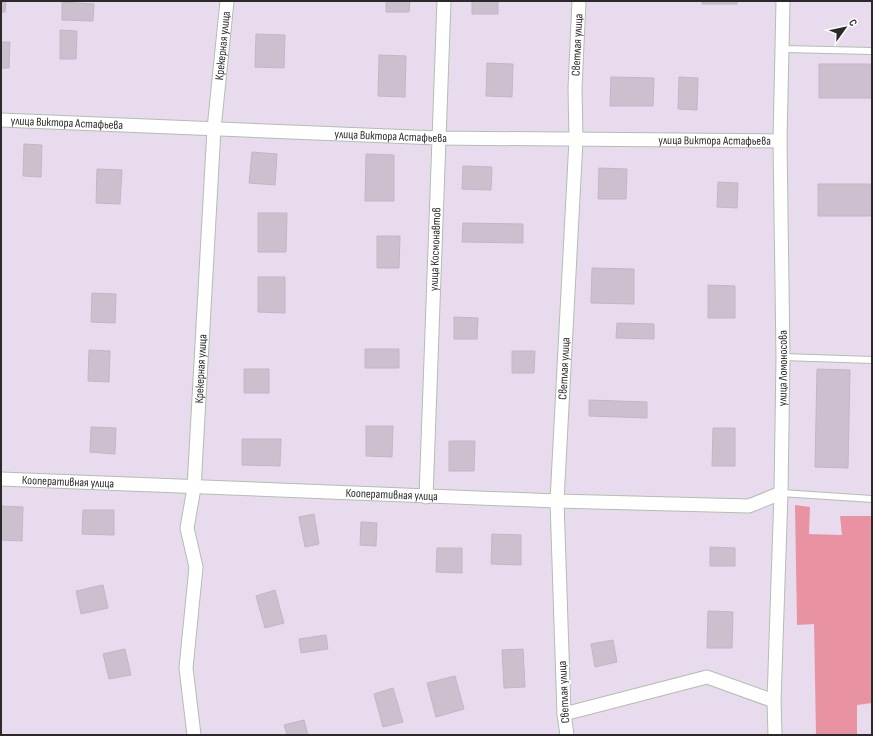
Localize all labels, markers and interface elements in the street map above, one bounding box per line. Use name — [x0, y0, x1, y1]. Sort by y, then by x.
north arrow — [825, 8, 865, 48]
street label: Крекерная улица — [212, 10, 233, 81]
street label: Светлая улица — [568, 13, 586, 76]
text: С — [846, 17, 860, 29]
street label: улица Виктора Астафьева — [10, 113, 124, 133]
street label: улица Виктора Астафьева — [334, 126, 447, 146]
street label: улица Виктора Астафьева — [658, 132, 771, 148]
street label: улица Космонавтов — [426, 207, 444, 291]
street label: улица Ломоносова — [775, 330, 791, 406]
street label: Крекерная улица — [191, 333, 210, 404]
street label: Светлая улица — [555, 337, 573, 400]
street label: Кооперативная улица — [22, 472, 115, 491]
street label: Кооперативная улица — [345, 485, 438, 504]
street label: Светлая улица — [555, 660, 573, 724]

